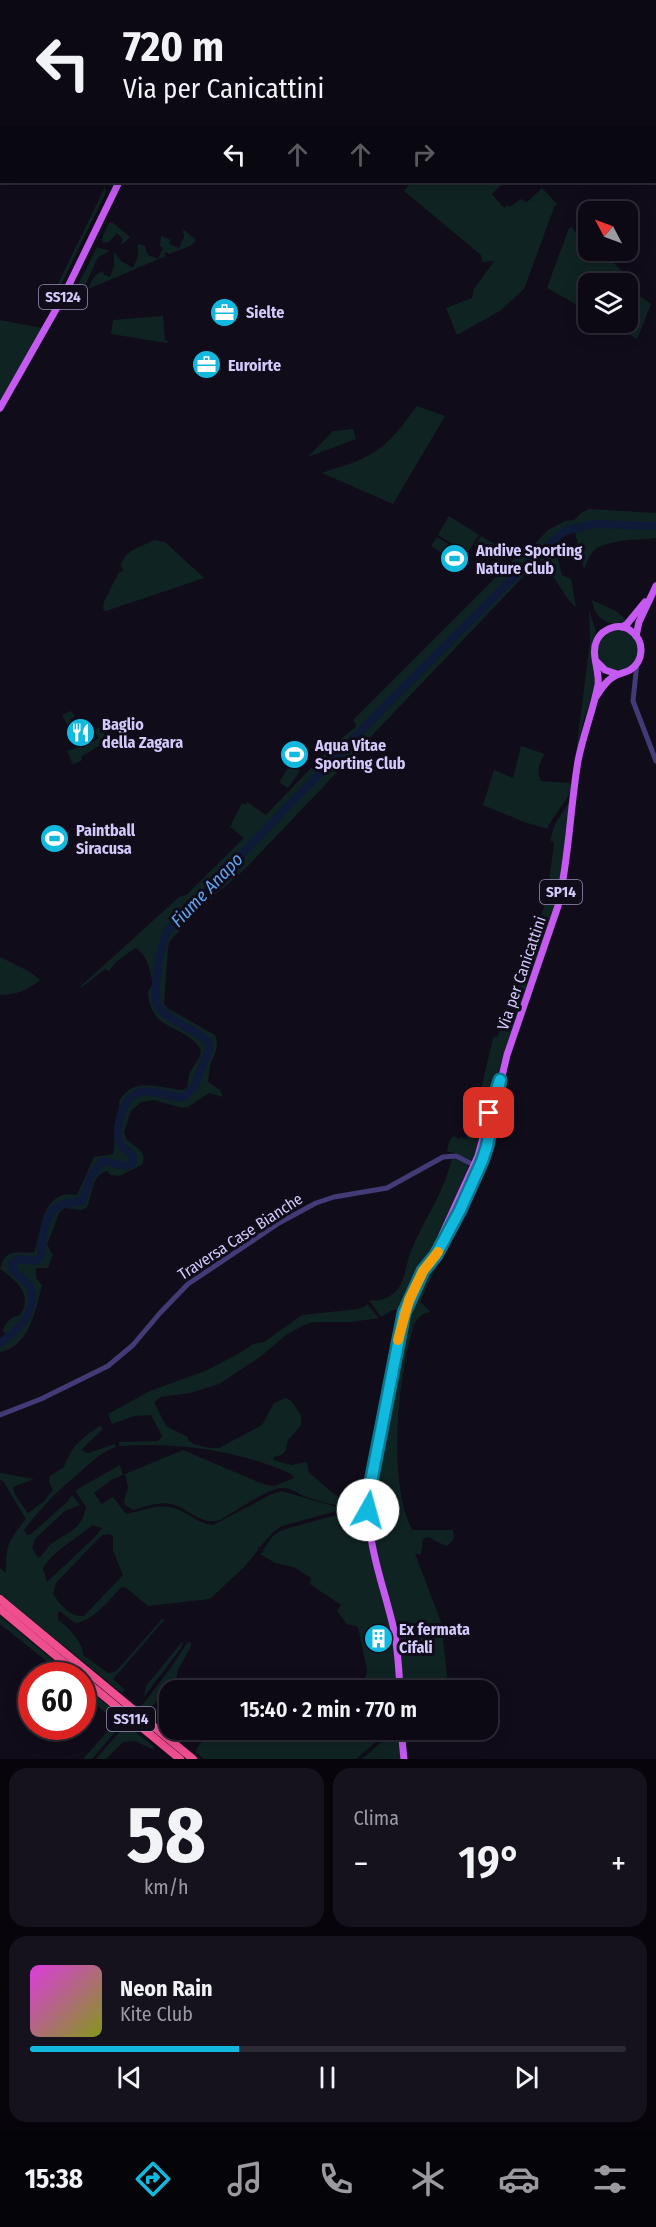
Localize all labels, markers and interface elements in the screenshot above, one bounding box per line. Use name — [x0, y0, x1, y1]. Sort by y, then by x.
text: 720 m — [123, 22, 224, 72]
icon: left — [24, 24, 102, 102]
text: Via per Canicattini — [123, 73, 324, 105]
icon: left — [218, 138, 251, 171]
icon: ahead — [281, 138, 314, 171]
icon: ahead — [344, 138, 377, 171]
icon: right — [407, 138, 440, 171]
north arrow — [578, 201, 638, 261]
map controls — [578, 201, 638, 333]
button: layers — [578, 273, 638, 333]
road number: SS124 — [39, 285, 87, 309]
office icon: Sielte — [209, 296, 241, 328]
place label: Sielte — [246, 303, 284, 322]
office icon: Euroirte — [191, 349, 223, 381]
place label: Euroirte — [228, 356, 281, 375]
place label: Andive Sporting Nature Club — [475, 541, 582, 578]
sports icon: Andive Sporting Nature Club — [439, 543, 471, 575]
place label: Baglio della Zagara — [102, 715, 183, 752]
restaurant icon: Baglio della Zagara — [65, 717, 97, 749]
place label: Aqua Vitae Sporting Club — [314, 736, 406, 773]
sports icon: Aqua Vitae Sporting Club — [278, 738, 310, 770]
place label: Paintball Siracusa — [76, 821, 136, 858]
sports icon: Paintball Siracusa — [39, 823, 71, 855]
water label: Fiume Anapo — [166, 848, 248, 932]
road number: SP14 — [540, 880, 582, 904]
street label: Via per Canicattini — [493, 914, 550, 1033]
pin — [463, 1087, 514, 1138]
icon: arrive — [472, 1096, 505, 1129]
street label: Traversa Case Bianche — [174, 1189, 306, 1284]
position arrow — [336, 1478, 400, 1542]
place label: Ex fermata Cifali — [399, 1620, 470, 1657]
building icon: Ex fermata Cifali — [362, 1622, 394, 1654]
speed limit sign: 60 — [18, 1662, 96, 1740]
text: 15:40 · 2 min · 770 m — [240, 1696, 417, 1723]
road number: SS114 — [107, 1707, 155, 1731]
text: 58 — [127, 1789, 206, 1883]
text: Clima — [354, 1806, 399, 1830]
text: 19° — [458, 1836, 521, 1890]
text: − — [354, 1844, 368, 1884]
text: + — [611, 1844, 626, 1884]
text: km/h — [144, 1875, 189, 1899]
text: Neon Rain — [120, 1975, 213, 2002]
text: Kite Club — [120, 2002, 193, 2026]
icon: previous — [113, 2061, 146, 2094]
icon: pause — [311, 2061, 344, 2094]
icon: next — [510, 2061, 543, 2094]
icon: directions — [132, 2158, 174, 2200]
icon: music — [224, 2158, 266, 2200]
icon: phone — [315, 2158, 357, 2200]
icon: climate — [407, 2158, 449, 2200]
icon: car — [498, 2158, 540, 2200]
icon: filters — [589, 2158, 631, 2200]
text: 15:38 — [25, 2163, 83, 2195]

